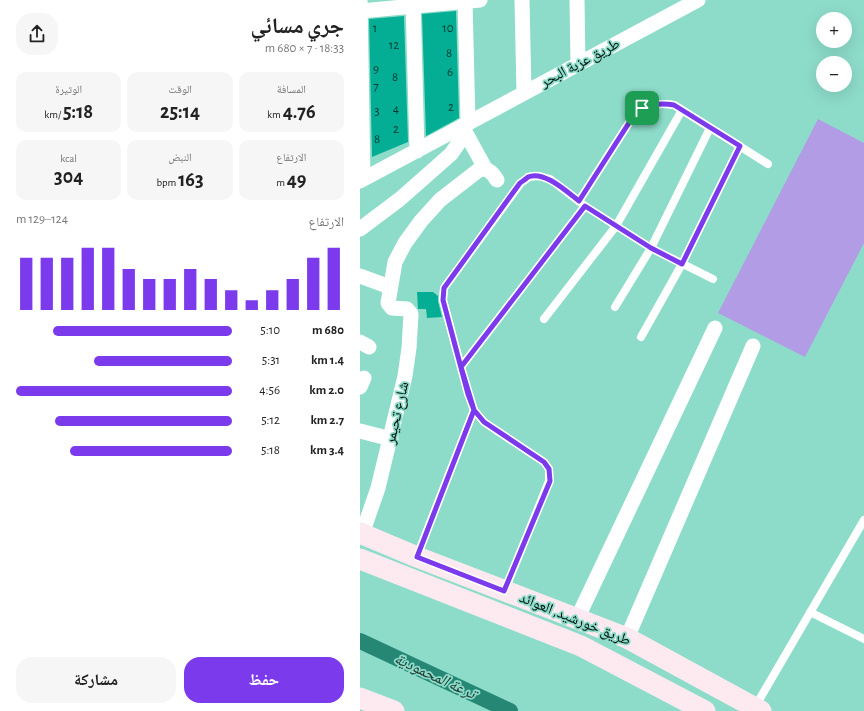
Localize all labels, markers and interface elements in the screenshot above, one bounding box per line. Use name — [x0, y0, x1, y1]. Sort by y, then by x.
map controls — [816, 12, 852, 92]
button: + — [816, 12, 852, 48]
button: share — [16, 13, 58, 55]
text: جري مسائي — [250, 15, 344, 37]
house number: 1 — [373, 22, 377, 35]
house number: 10 — [442, 22, 454, 35]
street label: طريق عزبة البحر — [537, 36, 623, 92]
house number: 12 — [389, 39, 399, 52]
text: 18:33 · 7 × 680 m — [265, 42, 344, 55]
house number: 8 — [446, 47, 452, 60]
button: − — [816, 56, 852, 92]
house number: 9 — [373, 63, 379, 76]
house number: 6 — [447, 66, 453, 79]
house number: 8 — [392, 71, 398, 84]
house number: 7 — [373, 80, 379, 93]
text: الوتيرة — [55, 84, 82, 95]
text: الوقت — [168, 84, 192, 95]
text: المسافة — [277, 84, 306, 95]
pin — [625, 91, 659, 125]
icon: arrive — [631, 97, 653, 119]
house number: 2 — [448, 101, 454, 114]
text: 5:18 — [63, 102, 93, 122]
text: 25:14 — [160, 102, 200, 122]
text: 4.76 — [283, 102, 316, 122]
house number: 4 — [393, 103, 399, 116]
house number: 3 — [374, 105, 380, 118]
text: /km — [44, 109, 63, 120]
text: km — [267, 109, 283, 120]
house number: 2 — [393, 123, 399, 136]
house number: 8 — [374, 133, 380, 146]
text: النبض — [168, 152, 192, 163]
text: الارتفاع — [276, 152, 306, 163]
text: kcal — [60, 153, 77, 164]
text: 304 — [54, 167, 83, 187]
text: 163 — [178, 170, 204, 190]
text: 49 — [287, 170, 307, 190]
text: bpm — [156, 177, 178, 188]
text: m — [276, 177, 287, 188]
text: 124–129 m — [16, 213, 68, 226]
text: الارتفاع — [309, 216, 344, 229]
text: 5:10 — [260, 324, 280, 337]
text: 680 m — [312, 324, 344, 337]
text: 5:31 — [262, 354, 280, 367]
text: 1.4 km — [311, 354, 344, 367]
street label: شارع تحيمر — [382, 380, 413, 447]
text: 4:56 — [259, 384, 280, 397]
text: 2.0 km — [309, 384, 344, 397]
text: 5:12 — [261, 414, 280, 427]
text: 2.7 km — [310, 414, 344, 427]
text: 5:18 — [261, 444, 280, 457]
text: 3.4 km — [310, 444, 344, 457]
street label: طريق خورشيد, العوائد — [516, 590, 633, 650]
water label: ترعة المحمودية — [392, 650, 481, 704]
button: مشاركة — [16, 657, 176, 703]
button: حفظ — [184, 657, 344, 703]

